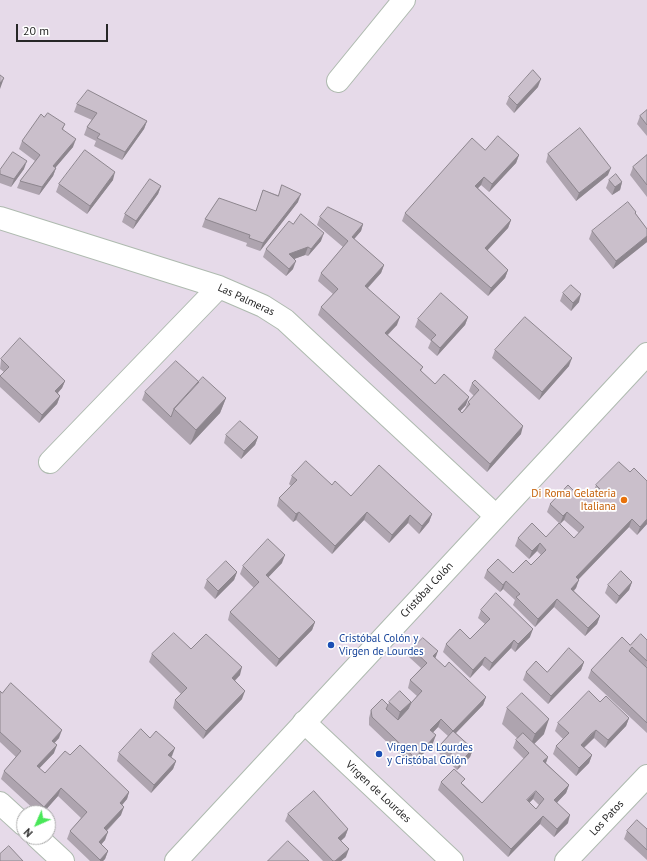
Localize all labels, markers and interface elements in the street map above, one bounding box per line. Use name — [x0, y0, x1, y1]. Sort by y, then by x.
scale bar — [18, 16, 110, 42]
text: 20 m — [23, 23, 49, 38]
street label: Las Palmeras — [215, 281, 277, 319]
place label: Di Roma Gelateria Italiana — [531, 487, 616, 513]
marker: Di Roma Gelateria Italiana — [619, 495, 629, 505]
street label: Cristóbal Colón — [398, 559, 456, 621]
place label: Cristóbal Colón y Virgen de Lourdes — [339, 632, 424, 658]
marker: Cristóbal Colón y Virgen de Lourdes — [326, 640, 336, 650]
place label: Virgen De Lourdes y Cristóbal Colón — [387, 741, 473, 767]
marker: Virgen De Lourdes y Cristóbal Colón — [374, 749, 384, 759]
street label: Virgen de Lourdes — [343, 758, 413, 826]
street label: Los Patos — [587, 797, 627, 839]
north arrow — [16, 805, 56, 845]
text: N — [21, 825, 36, 840]

